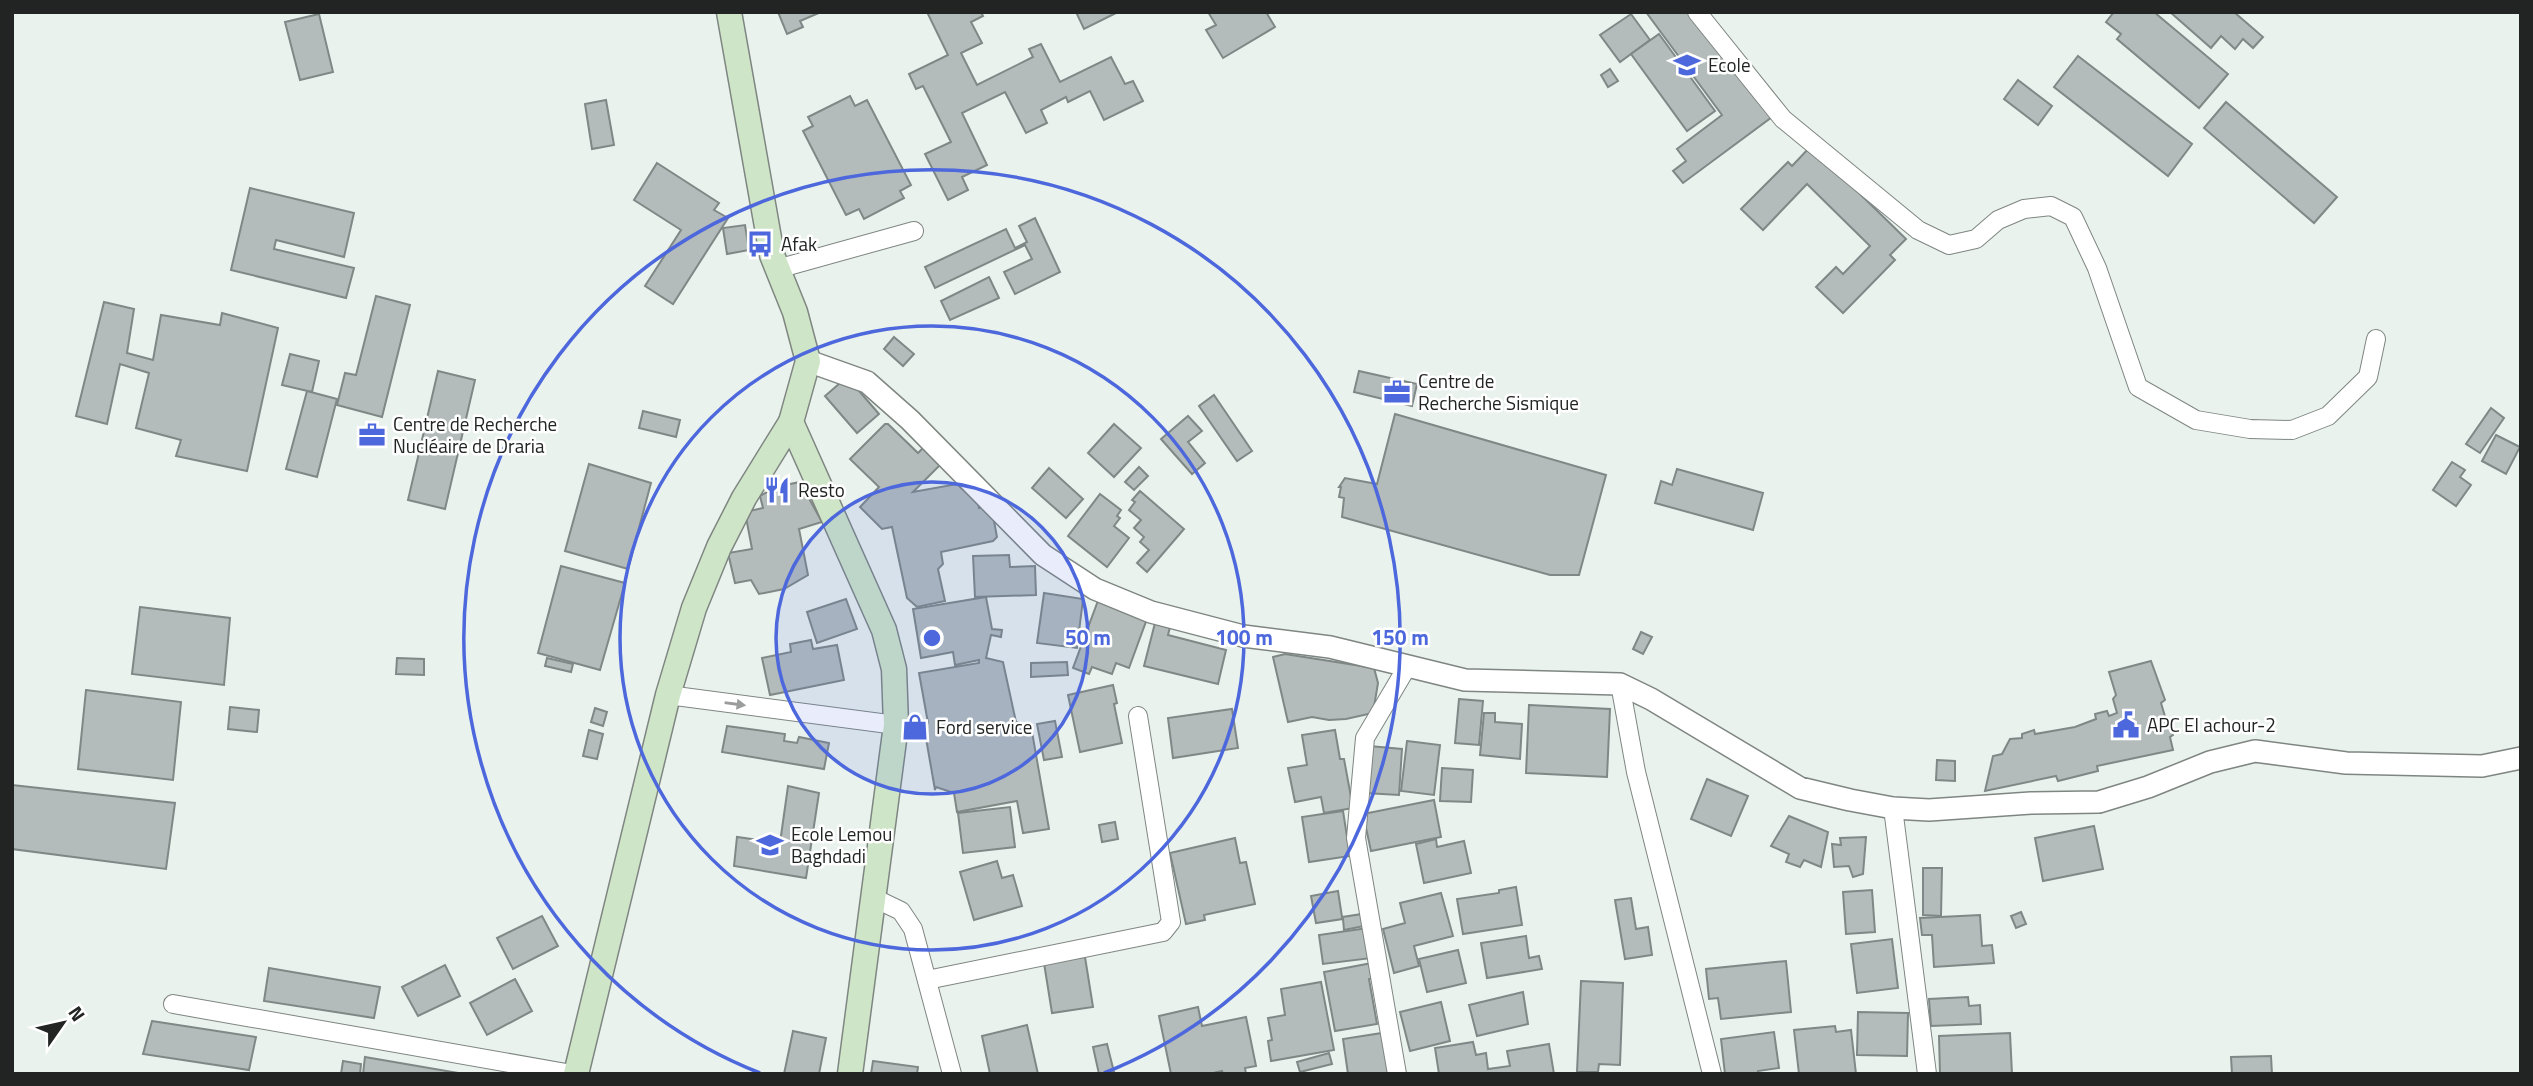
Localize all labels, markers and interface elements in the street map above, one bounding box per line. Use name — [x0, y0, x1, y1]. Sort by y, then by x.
school or university icon: Ecole — [1672, 50, 1702, 80]
place label: Ecole — [1708, 50, 1751, 79]
bus stop icon: Afak — [745, 229, 775, 259]
place label: Afak — [781, 229, 817, 258]
place label: Centre de Recherche Sismique — [1418, 366, 1579, 417]
office icon: Centre de Recherche Sismique — [1382, 377, 1412, 407]
place label: Centre de Recherche Nucléaire de Draria — [393, 409, 557, 460]
office icon: Centre de Recherche Nucléaire de Draria — [357, 420, 387, 450]
restaurant icon: Resto — [762, 475, 792, 505]
place label: Resto — [798, 475, 845, 504]
text: 50 m — [1065, 621, 1111, 653]
text: 100 m — [1215, 621, 1273, 653]
text: 150 m — [1371, 621, 1429, 653]
centre of rings — [920, 626, 944, 650]
one-way arrow — [724, 698, 746, 709]
public building icon: APC El achour-2 — [2111, 710, 2141, 740]
place label: APC El achour-2 — [2147, 710, 2276, 739]
shop icon: Ford service — [900, 712, 930, 742]
place label: Ford service — [936, 712, 1032, 741]
place label: Ecole Lemou Baghdadi — [791, 819, 892, 870]
school or university icon: Ecole Lemou Baghdadi — [755, 830, 785, 860]
north arrow — [28, 988, 98, 1058]
text: N — [62, 1000, 93, 1027]

